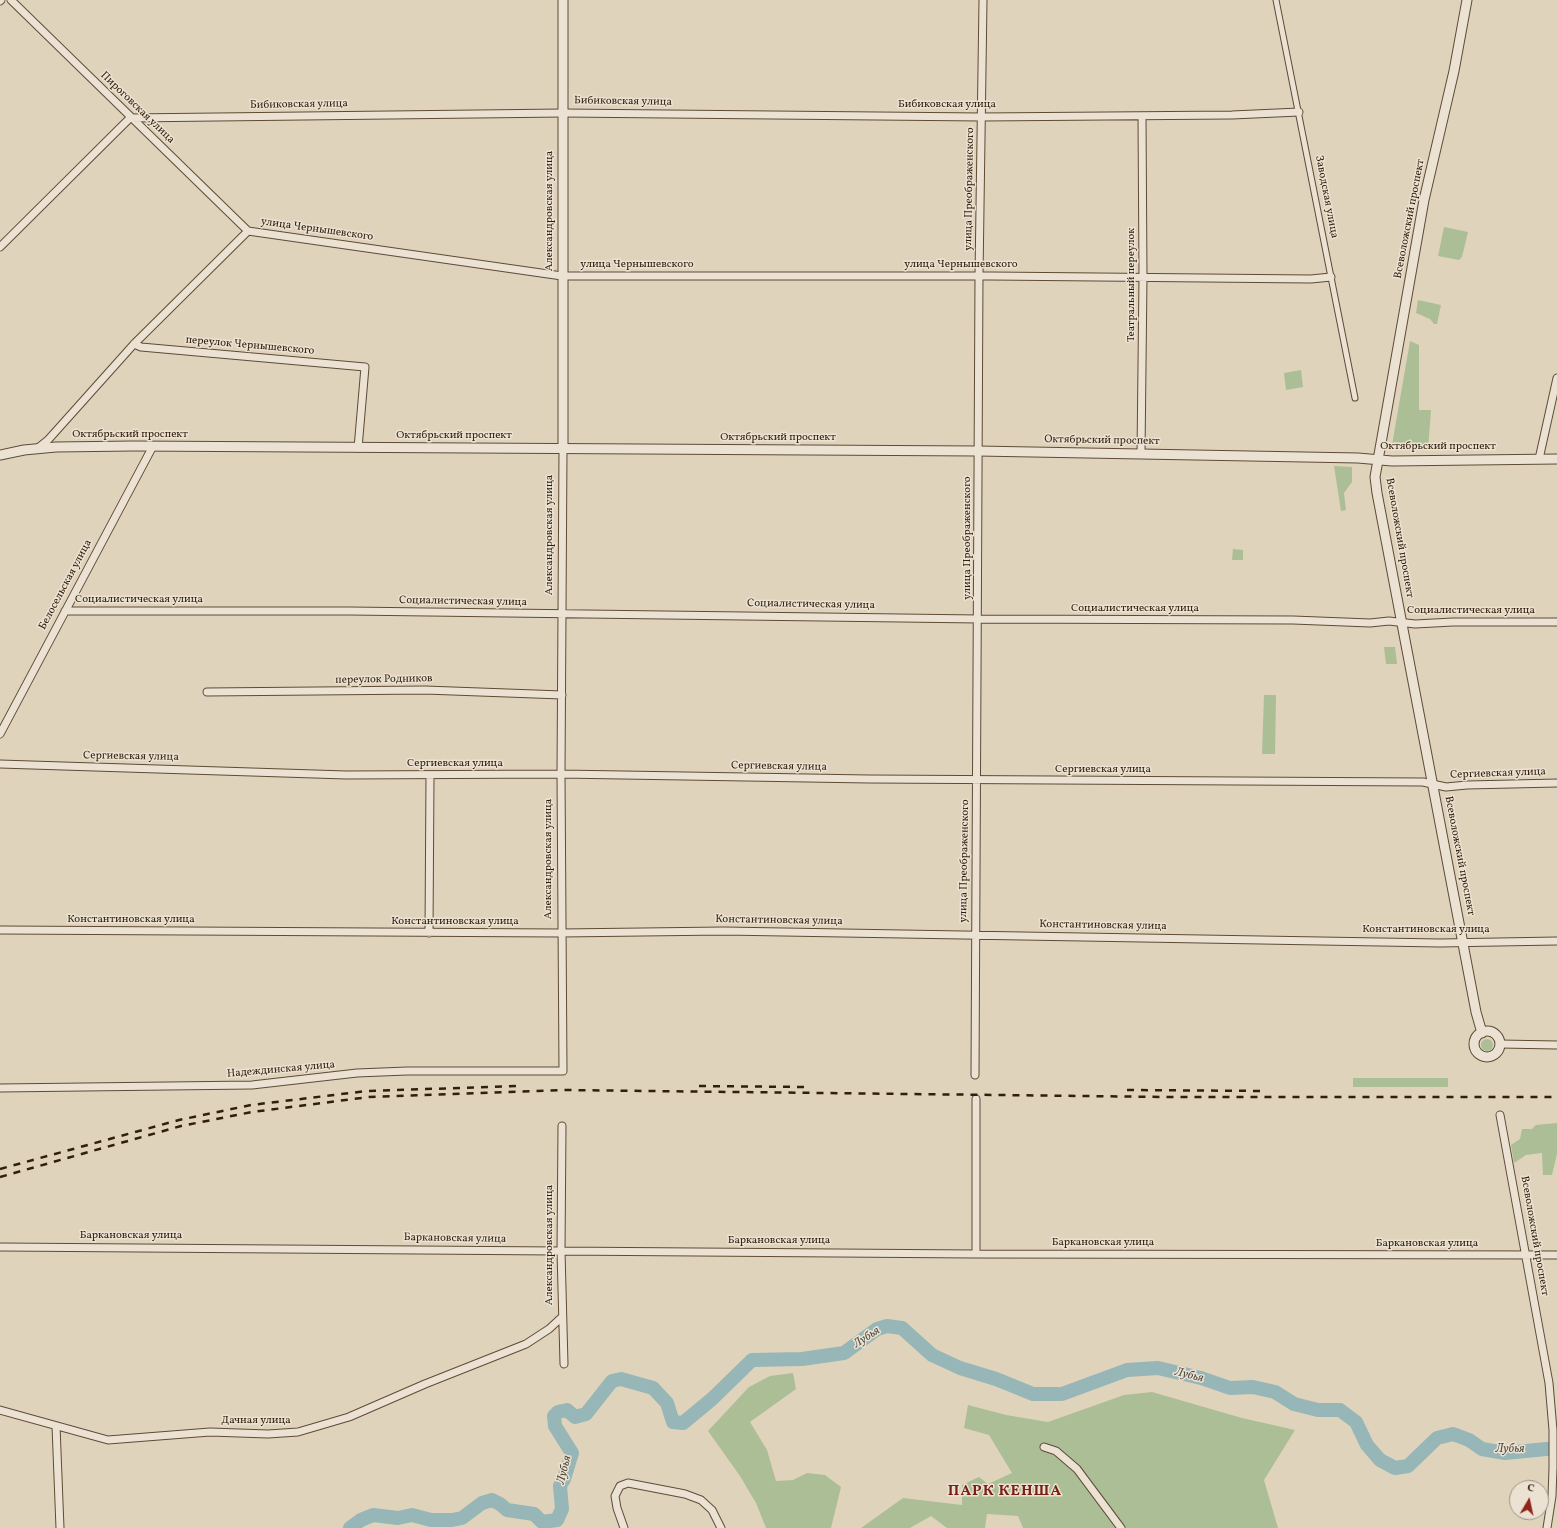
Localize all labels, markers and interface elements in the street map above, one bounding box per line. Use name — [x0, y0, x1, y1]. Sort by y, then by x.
street label: Пироговская улица — [97, 69, 177, 147]
street label: Бибиковская улица — [574, 95, 672, 109]
street label: Бибиковская улица — [250, 98, 348, 112]
street label: Бибиковская улица — [898, 98, 996, 112]
street label: улица Преображенского — [962, 127, 978, 251]
street label: Александровская улица — [543, 151, 557, 271]
street label: Заводская улица — [1311, 154, 1341, 240]
street label: Всеволожский проспект — [1392, 158, 1428, 280]
street label: улица Чернышевского — [260, 216, 374, 244]
street label: Театральный переулок — [1125, 228, 1139, 342]
street label: улица Чернышевского — [580, 258, 694, 272]
street label: улица Чернышевского — [904, 258, 1018, 272]
street label: переулок Чернышевского — [185, 334, 315, 358]
street label: Октябрьский проспект — [72, 428, 188, 442]
street label: Октябрьский проспект — [396, 429, 512, 443]
street label: Октябрьский проспект — [720, 431, 836, 445]
street label: Октябрьский проспект — [1044, 433, 1160, 449]
street label: Октябрьский проспект — [1380, 440, 1496, 454]
street label: Александровская улица — [543, 475, 557, 595]
street label: улица Преображенского — [961, 476, 975, 600]
street label: Всеволожский проспект — [1382, 477, 1416, 599]
street label: Белосельская улица — [37, 538, 95, 632]
street label: Социалистическая улица — [75, 593, 203, 607]
street label: Социалистическая улица — [399, 594, 527, 610]
street label: Социалистическая улица — [747, 597, 875, 613]
street label: Социалистическая улица — [1071, 602, 1199, 616]
street label: Социалистическая улица — [1407, 604, 1535, 618]
street label: переулок Родников — [335, 673, 433, 687]
street label: Сергиевская улица — [83, 750, 179, 764]
street label: Сергиевская улица — [407, 757, 503, 771]
street label: Сергиевская улица — [731, 760, 827, 774]
street label: Сергиевская улица — [1055, 763, 1151, 777]
street label: Сергиевская улица — [1450, 766, 1546, 782]
street label: Всеволожский проспект — [1441, 795, 1477, 917]
street label: Александровская улица — [542, 799, 556, 919]
street label: улица Преображенского — [957, 799, 973, 923]
street label: Константиновская улица — [67, 913, 195, 927]
street label: Константиновская улица — [715, 913, 843, 929]
street label: Константиновская улица — [391, 915, 519, 929]
street label: Константиновская улица — [1039, 918, 1167, 934]
street label: Константиновская улица — [1362, 923, 1490, 937]
street label: Надеждинская улица — [226, 1059, 336, 1081]
street label: Всеволожский проспект — [1517, 1175, 1551, 1297]
street label: Александровская улица — [543, 1185, 557, 1305]
street label: Баркановская улица — [80, 1229, 182, 1243]
street label: Баркановская улица — [404, 1232, 506, 1246]
street label: Баркановская улица — [728, 1234, 830, 1248]
street label: Баркановская улица — [1052, 1236, 1154, 1250]
street label: Баркановская улица — [1376, 1237, 1478, 1251]
water label: Лубья — [851, 1324, 883, 1352]
water label: Лубья — [1173, 1365, 1205, 1387]
street label: Дачная улица — [221, 1414, 291, 1428]
water label: Лубья — [1495, 1443, 1525, 1457]
water label: Лубья — [554, 1454, 576, 1486]
north arrow — [1509, 1480, 1549, 1520]
text: С — [1526, 1481, 1535, 1497]
district label: ПАРК КЕНША — [948, 1483, 1062, 1501]

